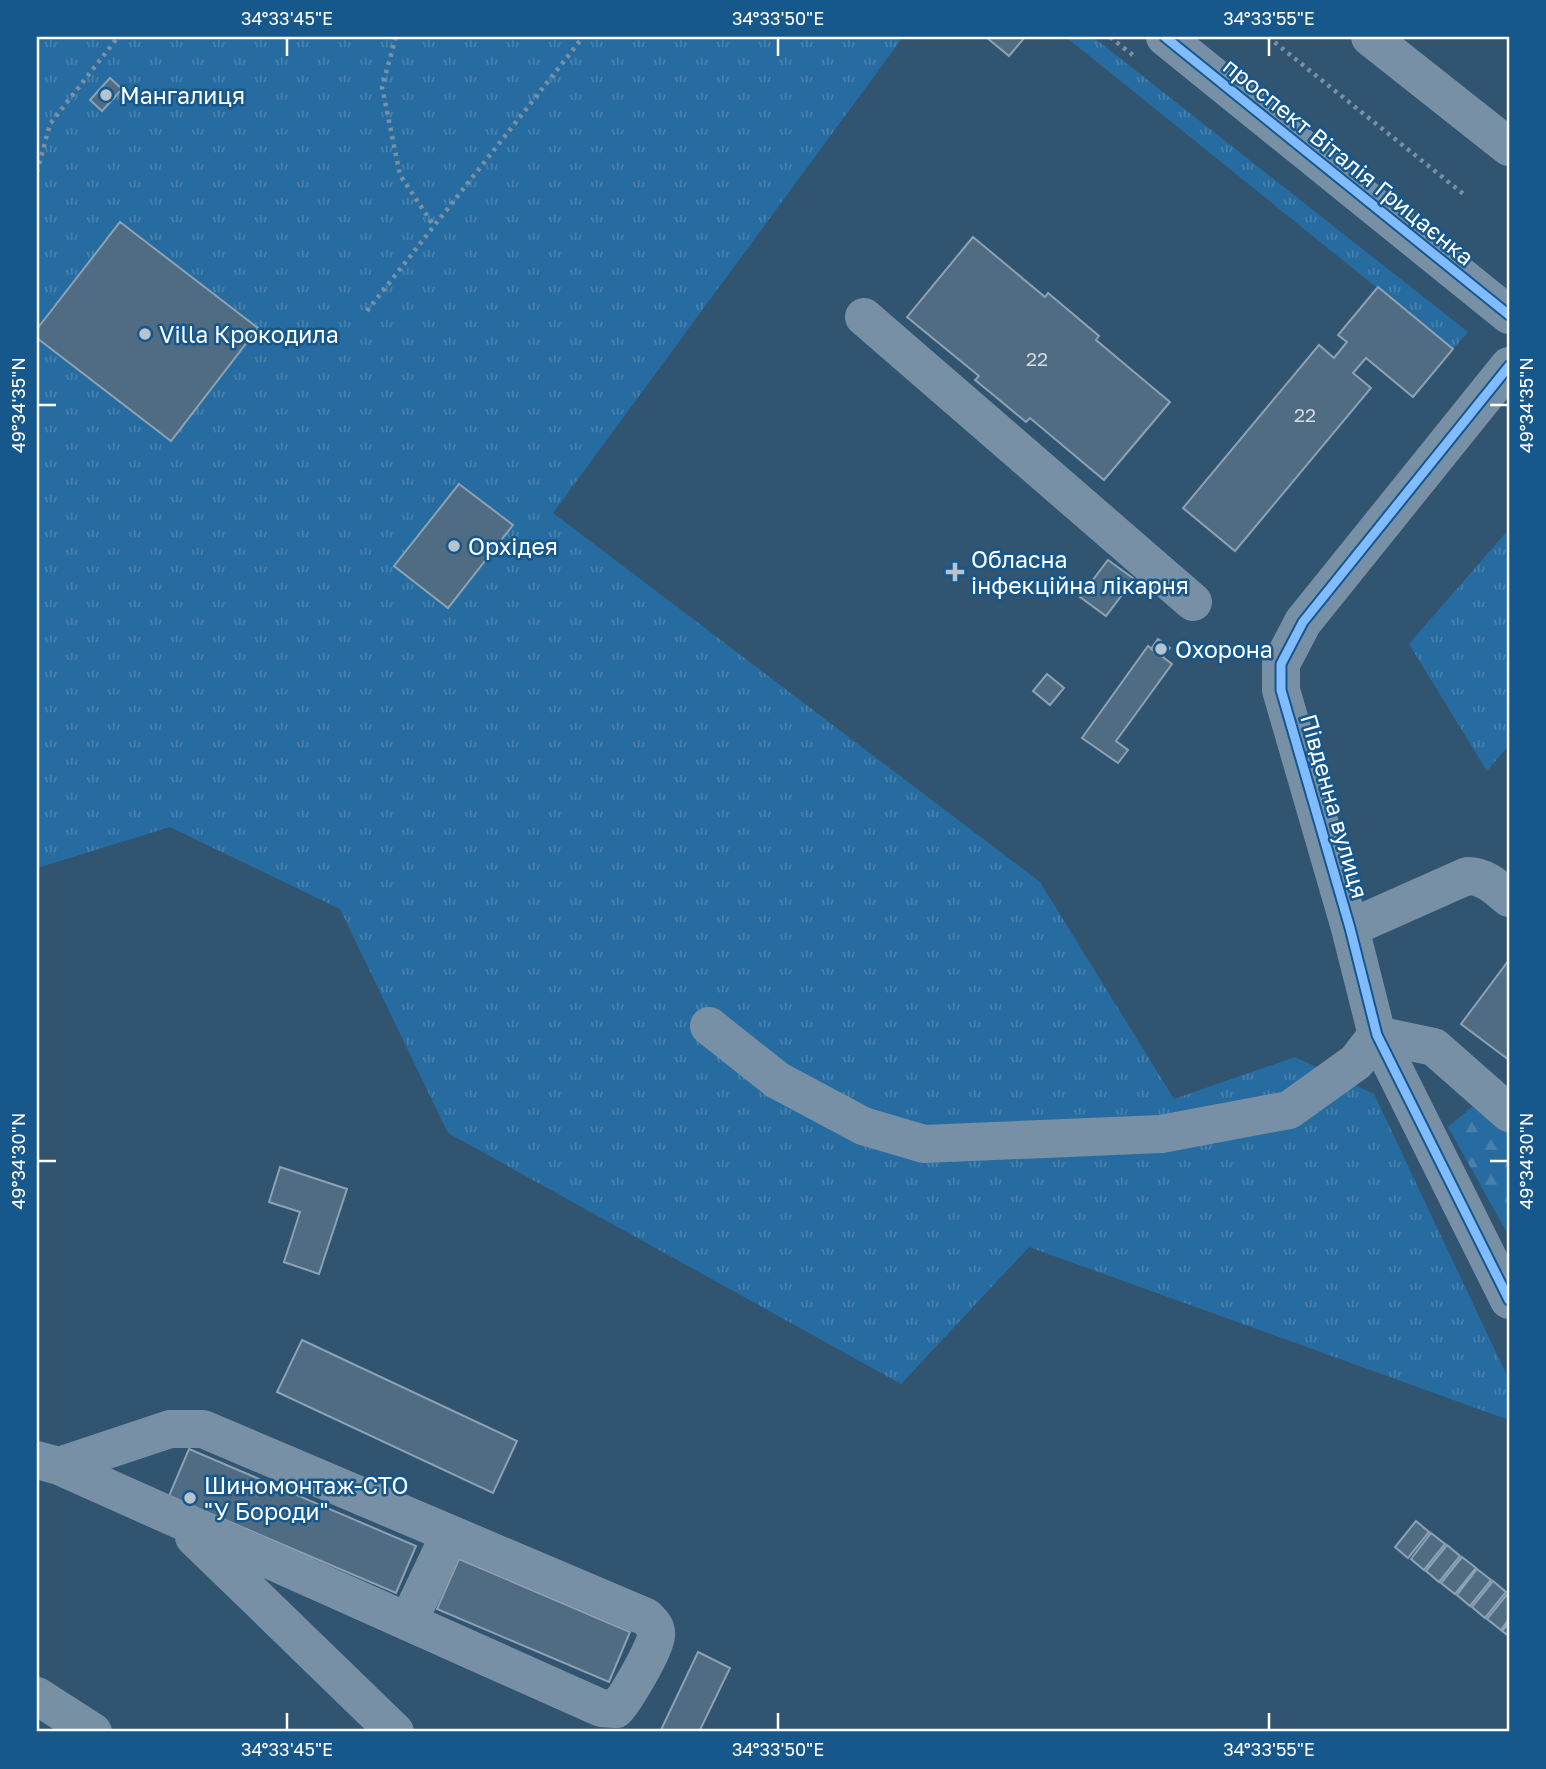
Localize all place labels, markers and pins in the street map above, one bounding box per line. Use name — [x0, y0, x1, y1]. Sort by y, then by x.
place label: Мангалиця — [120, 81, 245, 109]
marker: Мангалиця — [98, 87, 114, 103]
place label: Villa Крокодила — [159, 320, 339, 348]
marker: Villa Крокодила — [137, 326, 153, 342]
place label: Орхідея — [468, 532, 558, 560]
marker: Орхідея — [446, 538, 462, 554]
place label: Обласна інфекційна лікарня — [971, 545, 1189, 599]
marker: Обласна інфекційна лікарня — [945, 562, 965, 582]
place label: Охорона — [1175, 635, 1273, 663]
marker: Охорона — [1153, 641, 1169, 657]
place label: Шиномонтаж-СТО "У Бороди" — [204, 1471, 409, 1525]
marker: Шиномонтаж-СТО "У Бороди" — [182, 1490, 198, 1506]

